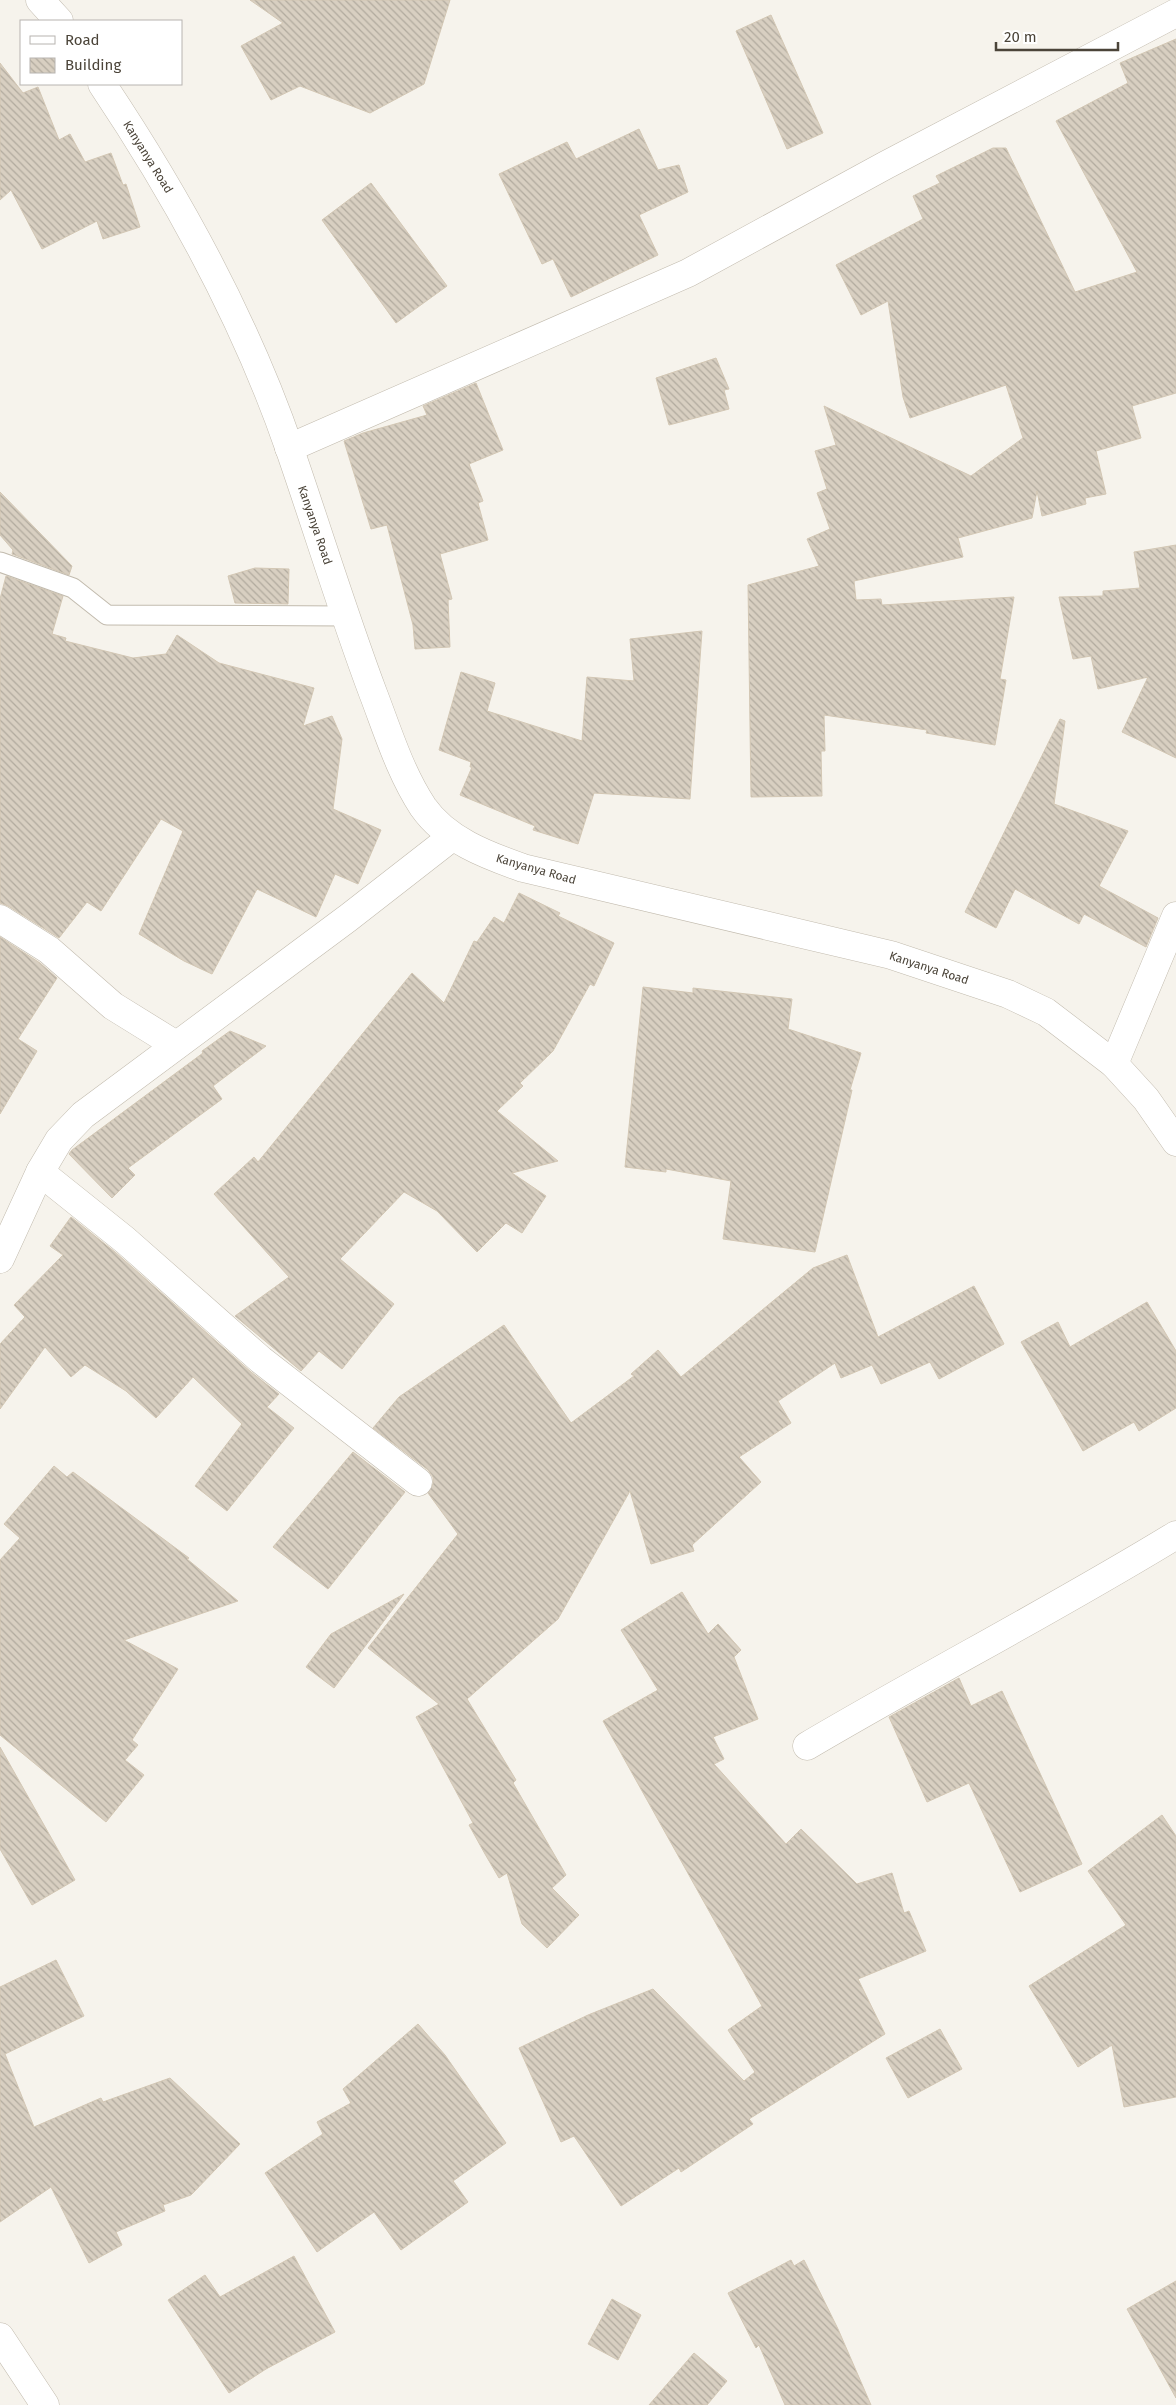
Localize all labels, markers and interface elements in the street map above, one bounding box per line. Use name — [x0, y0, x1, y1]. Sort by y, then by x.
legend — [20, 20, 182, 85]
scale bar — [996, 20, 1118, 52]
text: 20 m — [1004, 28, 1037, 46]
text: Road — [65, 31, 100, 49]
text: Building — [65, 56, 121, 74]
street label: Kanyanya Road — [120, 118, 176, 196]
street label: Kanyanya Road — [295, 484, 335, 566]
street label: Kanyanya Road — [494, 851, 578, 887]
street label: Kanyanya Road — [887, 949, 971, 987]

